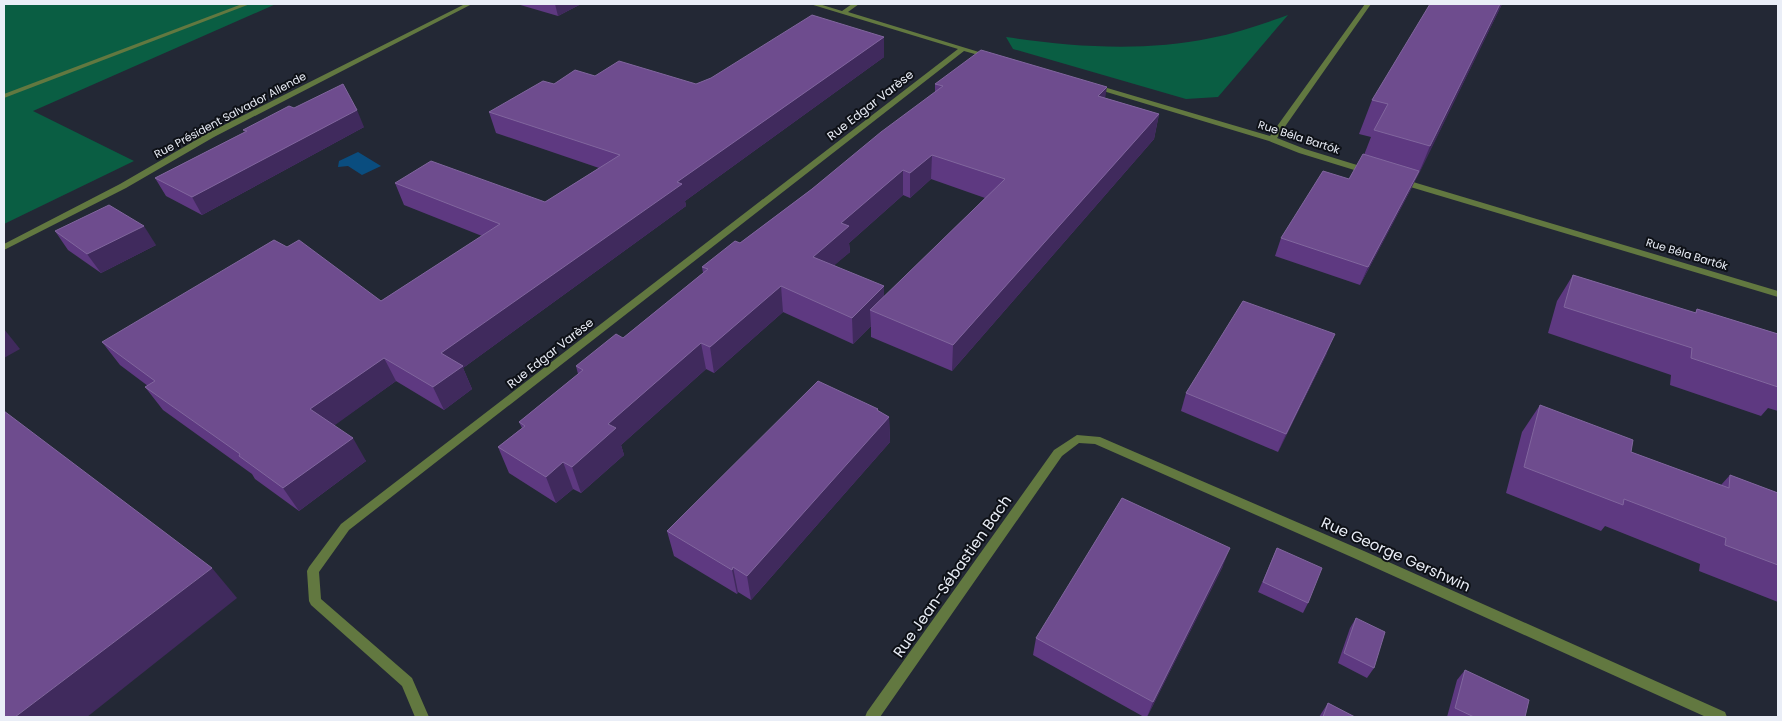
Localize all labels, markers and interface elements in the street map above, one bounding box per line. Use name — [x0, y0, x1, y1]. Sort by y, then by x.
street label: Rue Edgar Varèse — [823, 66, 917, 144]
street label: Rue Président Salvador Allende — [151, 68, 309, 162]
street label: Rue Béla Bartók — [1256, 116, 1342, 158]
street label: Rue Béla Bartók — [1644, 234, 1730, 274]
street label: Rue Edgar Varèse — [503, 314, 597, 392]
street label: Rue Jean-Sébastien Bach — [888, 491, 1016, 661]
street label: Rue George Gershwin — [1318, 512, 1474, 596]

